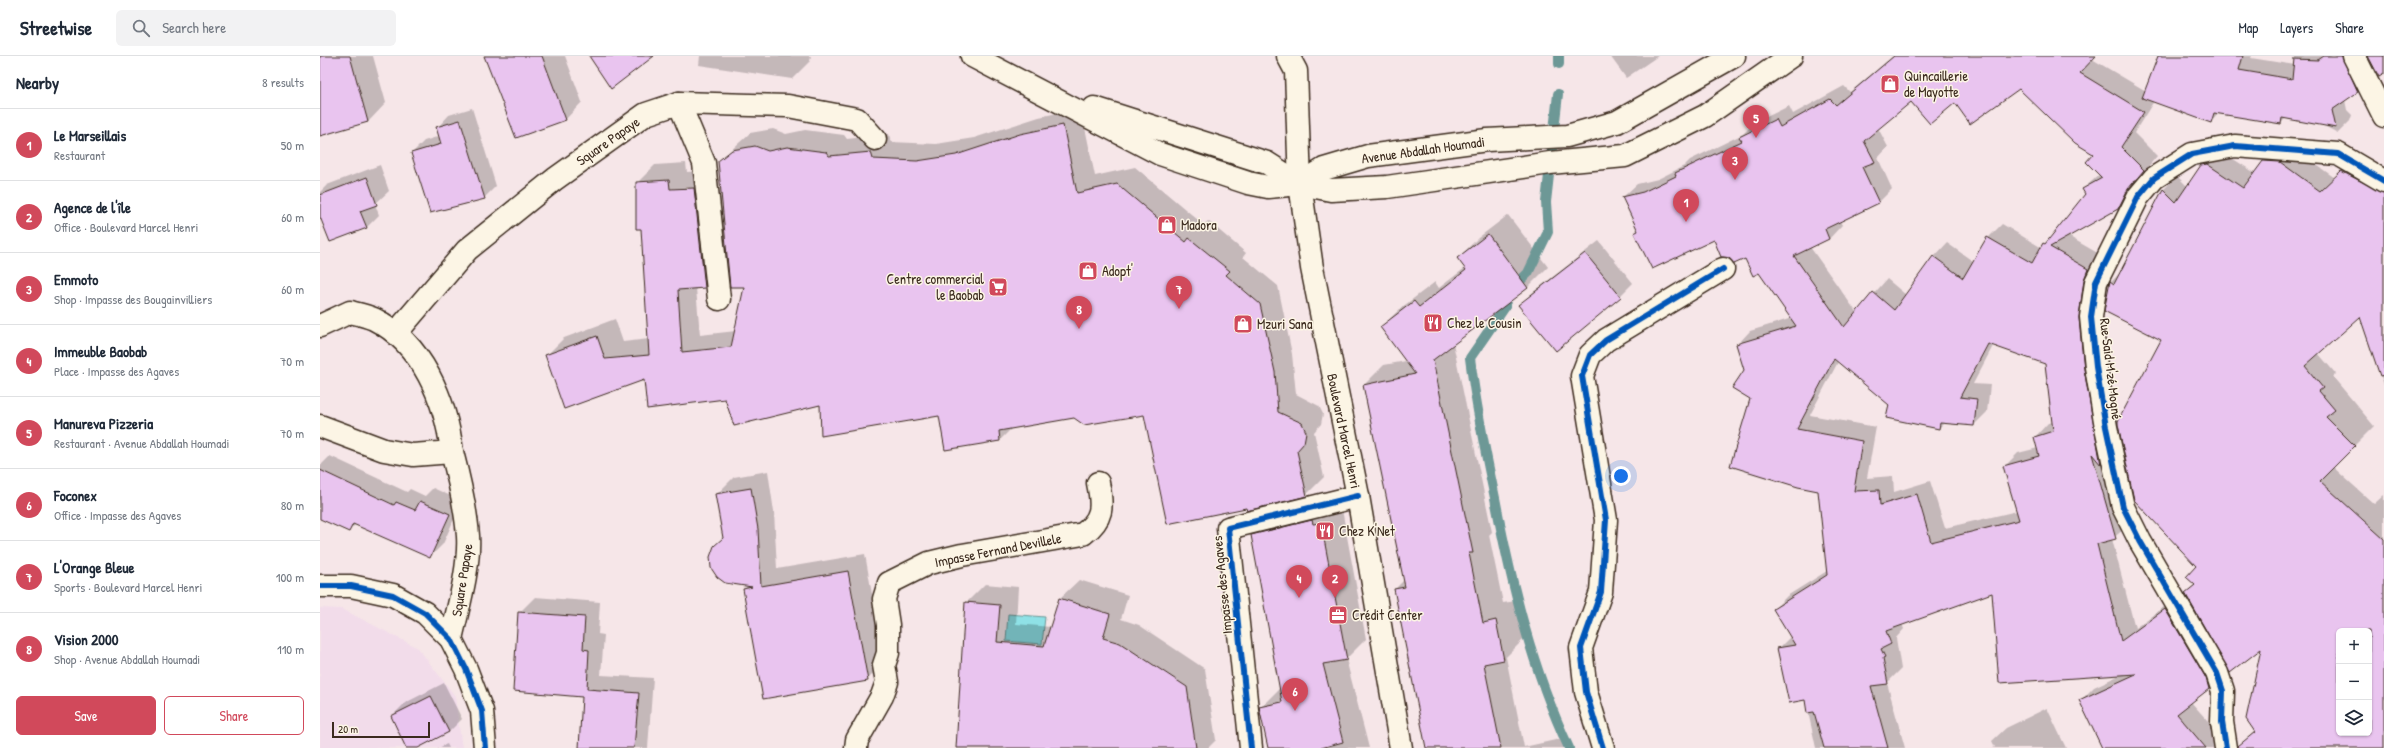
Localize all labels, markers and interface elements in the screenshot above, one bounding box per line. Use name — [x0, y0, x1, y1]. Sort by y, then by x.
search box — [116, 10, 396, 46]
text: Streetwise — [20, 15, 92, 41]
icon: search — [130, 17, 152, 39]
text: Search here — [162, 17, 226, 38]
text: Map — [2238, 18, 2258, 37]
text: Layers — [2280, 18, 2313, 37]
text: Share — [2335, 18, 2364, 37]
place label: Quincaillerie de Mayotte — [1904, 66, 1968, 102]
text: Nearby — [16, 71, 59, 94]
text: 8 results — [262, 73, 304, 91]
shop icon: Quincaillerie de Mayotte — [1879, 73, 1901, 95]
pin: 5 — [1743, 105, 1769, 138]
street label: Square Papaye — [572, 112, 644, 170]
text: Le Marseillais — [54, 125, 126, 146]
street label: Avenue Abdallah Houmadi — [1360, 131, 1486, 168]
text: 1 — [27, 136, 31, 154]
text: 50 m — [281, 136, 304, 154]
text: Restaurant — [54, 146, 105, 164]
pin: 3 — [1722, 147, 1748, 180]
pin: 1 — [1673, 189, 1699, 222]
text: Agence de l'île — [54, 197, 131, 218]
text: 2 — [26, 208, 32, 226]
text: 60 m — [281, 208, 304, 226]
shop icon: Madora — [1156, 214, 1178, 236]
place label: Madora — [1181, 215, 1217, 234]
text: Office · Boulevard Marcel Henri — [54, 218, 198, 236]
shop icon: Adopt' — [1077, 260, 1099, 282]
place label: Adopt' — [1102, 261, 1133, 281]
text: Emmoto — [54, 269, 98, 290]
place label: Centre commercial le Baobab — [887, 269, 984, 304]
supermarket icon: Centre commercial le Baobab — [987, 276, 1009, 298]
pin: 7 — [1166, 276, 1192, 309]
text: 3 — [26, 280, 32, 298]
text: 60 m — [281, 280, 304, 298]
text: Shop · Impasse des Bougainvilliers — [54, 290, 212, 308]
pin: 8 — [1066, 296, 1092, 329]
restaurant icon: Chez le Cousin — [1422, 312, 1444, 334]
shop icon: Mzuri Sana — [1232, 313, 1254, 335]
place label: Chez le Cousin — [1447, 313, 1522, 332]
place label: Mzuri Sana — [1257, 314, 1313, 333]
street label: Rue Said M'zé Mogné — [2095, 317, 2127, 421]
text: Immeuble Baobab — [54, 341, 147, 362]
text: 4 — [27, 352, 31, 370]
text: 70 m — [280, 352, 304, 370]
text: Place · Impasse des Agaves — [54, 362, 179, 380]
street label: Boulevard Marcel Henri — [1323, 372, 1366, 490]
text: Manureva Pizzeria — [54, 413, 153, 434]
text: 5 — [26, 424, 32, 442]
text: 70 m — [280, 424, 304, 442]
text: Restaurant · Avenue Abdallah Houmadi — [54, 434, 229, 452]
your location — [1611, 466, 1631, 486]
text: Foconex — [54, 485, 97, 506]
text: 6 — [26, 496, 32, 514]
text: 80 m — [281, 496, 304, 514]
text: Office · Impasse des Agaves — [54, 506, 181, 524]
restaurant icon: Chez K'Net — [1314, 520, 1336, 542]
place label: Chez K'Net — [1339, 521, 1395, 540]
street label: Impasse Fernand Devillele — [933, 528, 1064, 572]
street label: Impasse des Agaves — [1207, 535, 1237, 635]
street label: Square Papaye — [446, 542, 478, 618]
text: L'Orange Bleue — [54, 557, 134, 578]
pin: 4 — [1286, 565, 1312, 598]
pin: 2 — [1322, 565, 1348, 598]
text: 7 — [26, 568, 32, 586]
text: 100 m — [276, 568, 304, 586]
text: Sports · Boulevard Marcel Henri — [54, 578, 202, 596]
office icon: Crédit Center — [1327, 604, 1349, 626]
place label: Crédit Center — [1352, 605, 1423, 624]
map controls — [2336, 628, 2372, 736]
button: + — [2336, 628, 2372, 664]
text: Vision 2000 — [54, 629, 118, 650]
text: 8 — [26, 640, 32, 658]
text: 110 m — [277, 640, 304, 658]
text: Shop · Avenue Abdallah Houmadi — [54, 650, 200, 668]
button: − — [2336, 664, 2372, 700]
pin: 6 — [1282, 678, 1308, 711]
button: Save — [16, 696, 156, 735]
button: Share — [164, 696, 304, 735]
button: layers — [2336, 700, 2372, 736]
scale bar — [332, 720, 430, 739]
text: 20 m — [338, 722, 358, 736]

